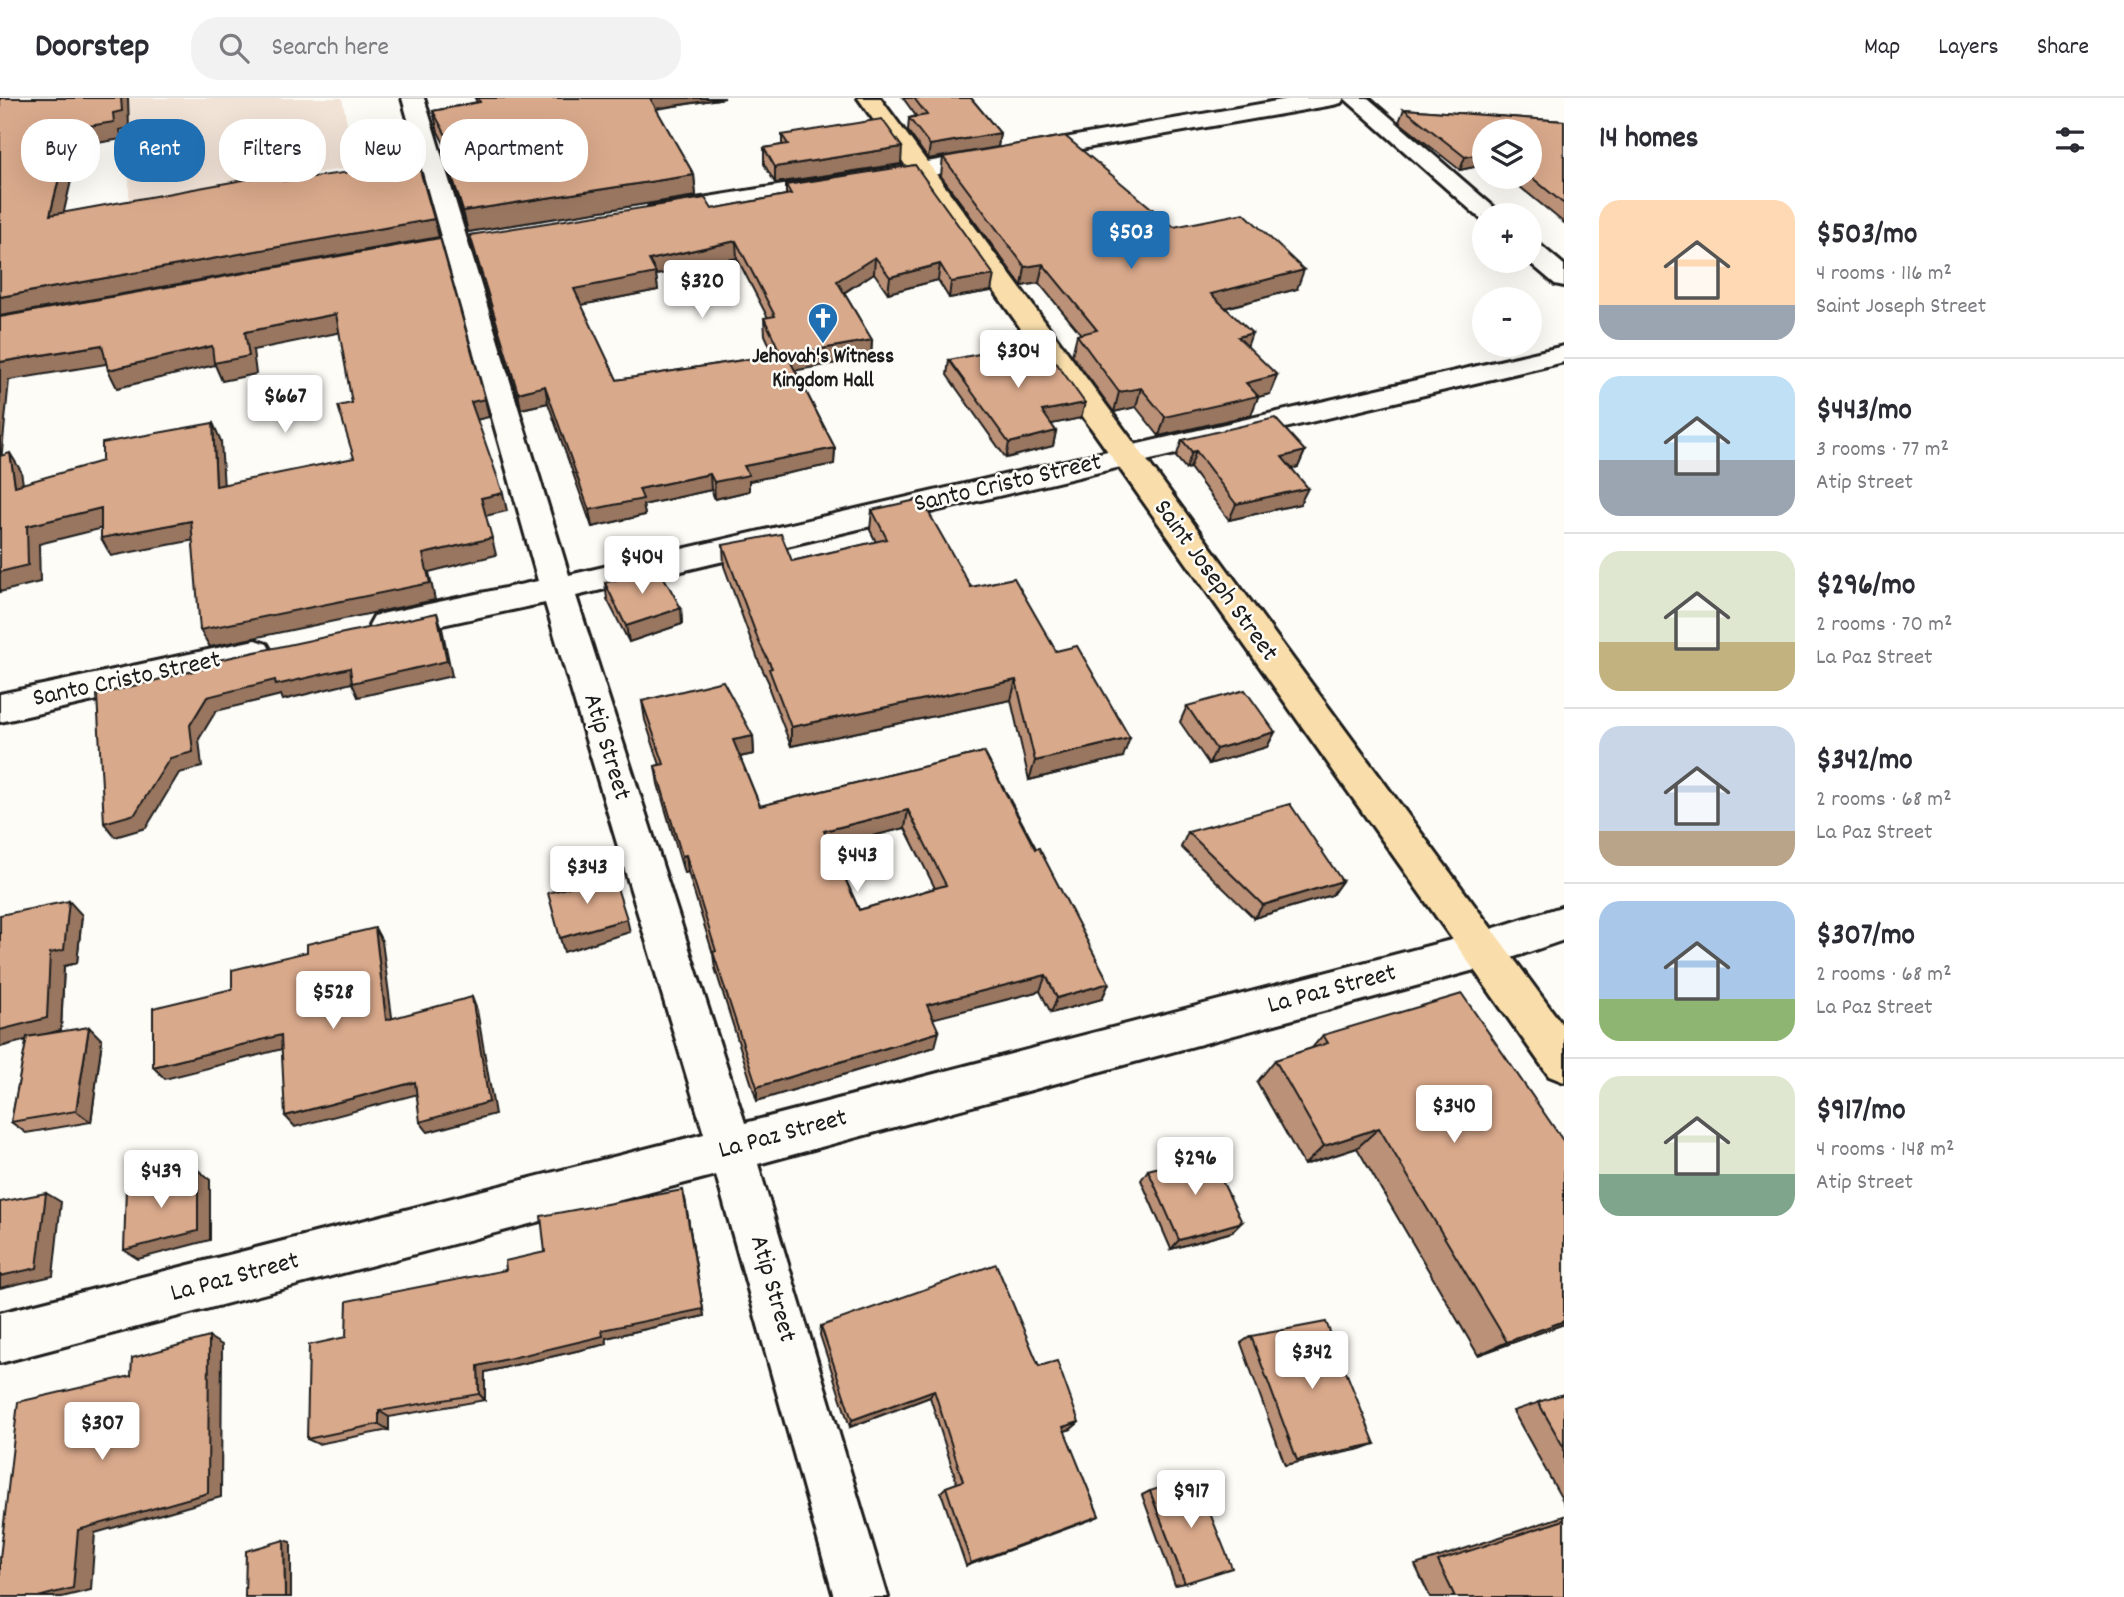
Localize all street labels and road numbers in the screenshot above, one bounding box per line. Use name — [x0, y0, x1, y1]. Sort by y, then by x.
street label: Santo Cristo Street — [911, 444, 1106, 524]
street label: Saint Joseph Street — [1143, 492, 1287, 670]
street label: Santo Cristo Street — [30, 642, 225, 718]
street label: Atip Street — [572, 689, 640, 805]
street label: La Paz Street — [1264, 955, 1401, 1025]
street label: La Paz Street — [715, 1100, 852, 1170]
street label: Atip Street — [739, 1231, 805, 1347]
street label: La Paz Street — [167, 1243, 304, 1313]

